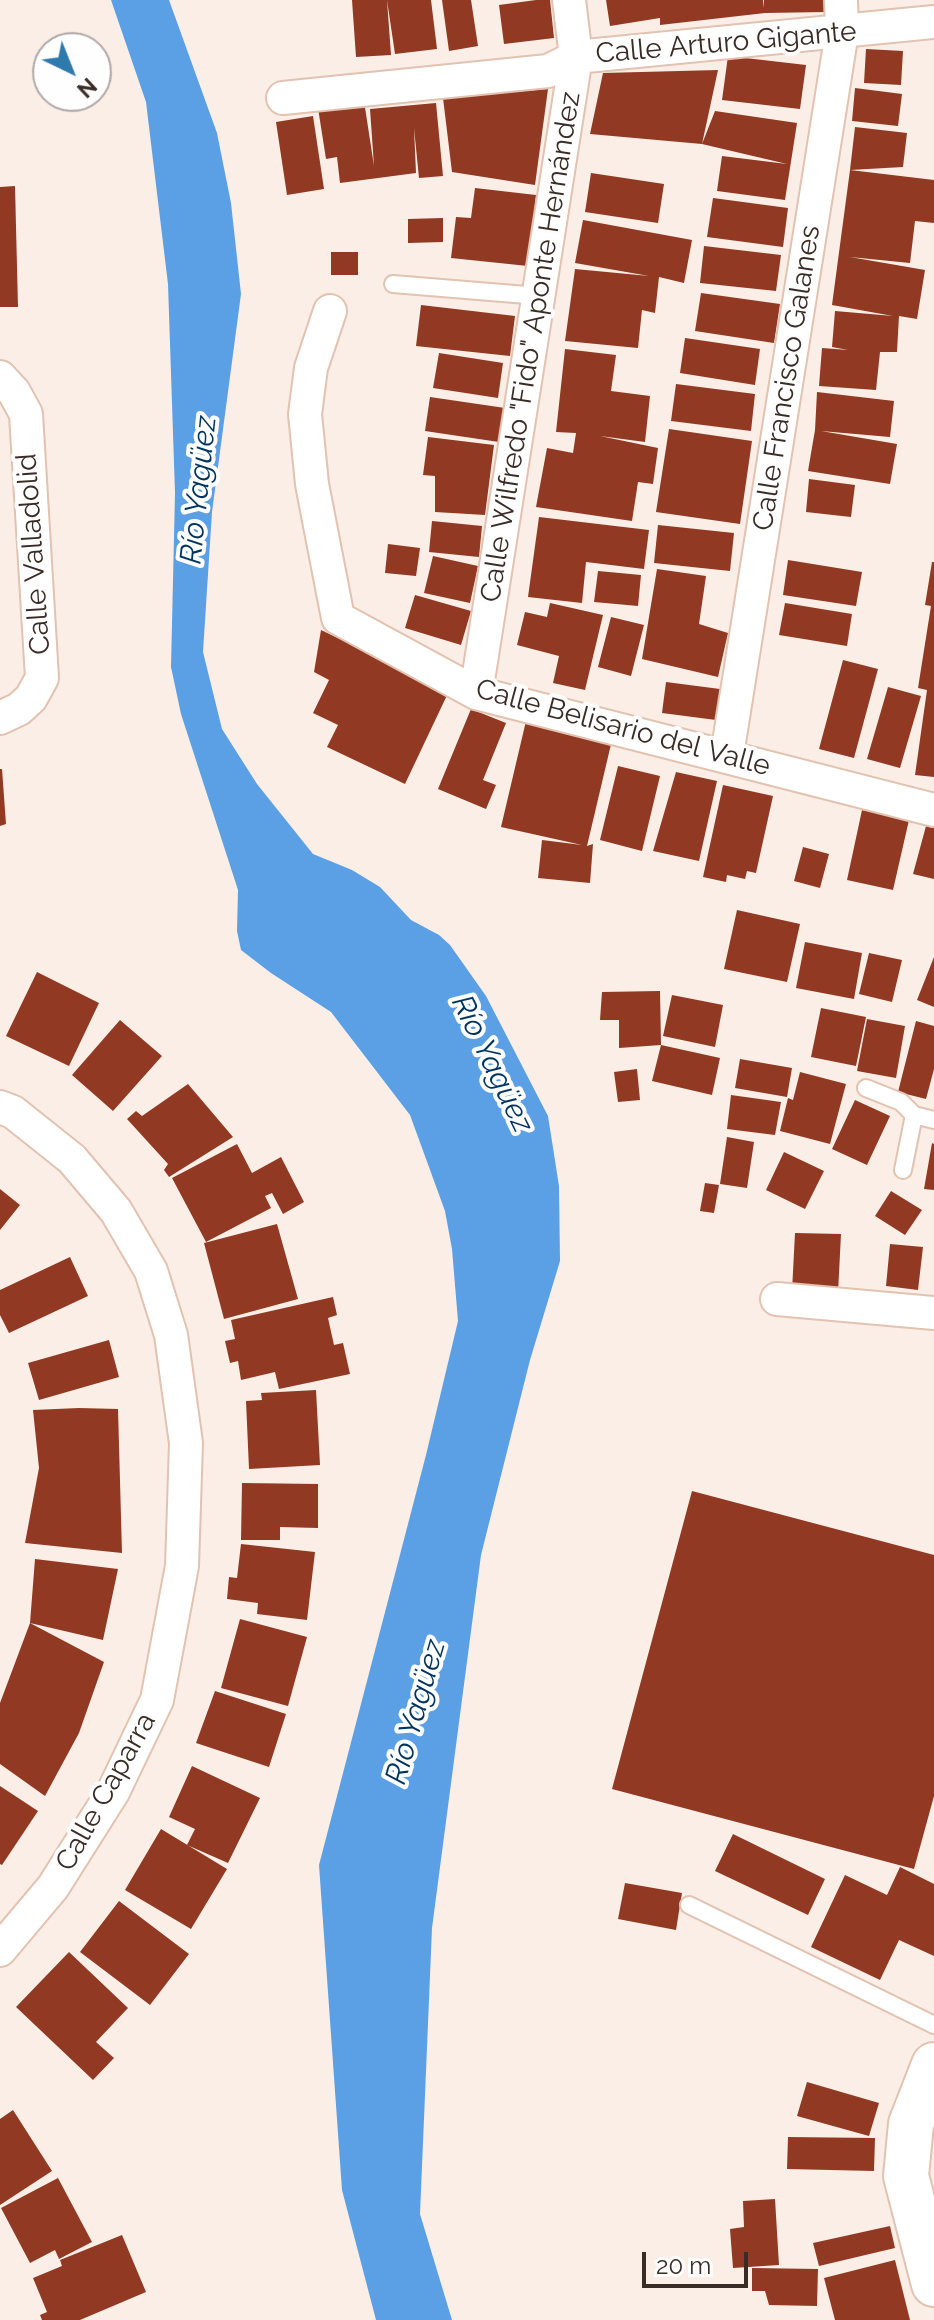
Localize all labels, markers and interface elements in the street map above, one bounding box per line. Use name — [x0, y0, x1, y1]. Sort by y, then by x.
street label: Calle Arturo Gigante — [594, 15, 858, 71]
north arrow — [32, 32, 112, 112]
text: N — [72, 73, 102, 103]
street label: Calle Wilfredo "Fido" Aponte Hernández — [474, 90, 588, 604]
street label: Calle Francisco Galanes — [746, 223, 828, 533]
water label: Río Yagüez — [173, 414, 225, 566]
street label: Calle Valladolid — [10, 452, 58, 656]
street label: Calle Belisario del Valle — [472, 672, 774, 784]
water label: Río Yagüez — [443, 989, 541, 1139]
water label: Río Yagüez — [378, 1636, 454, 1788]
street label: Calle Caparra — [49, 1707, 163, 1877]
scale bar — [646, 2236, 752, 2286]
text: 20 m — [656, 2251, 711, 2280]

